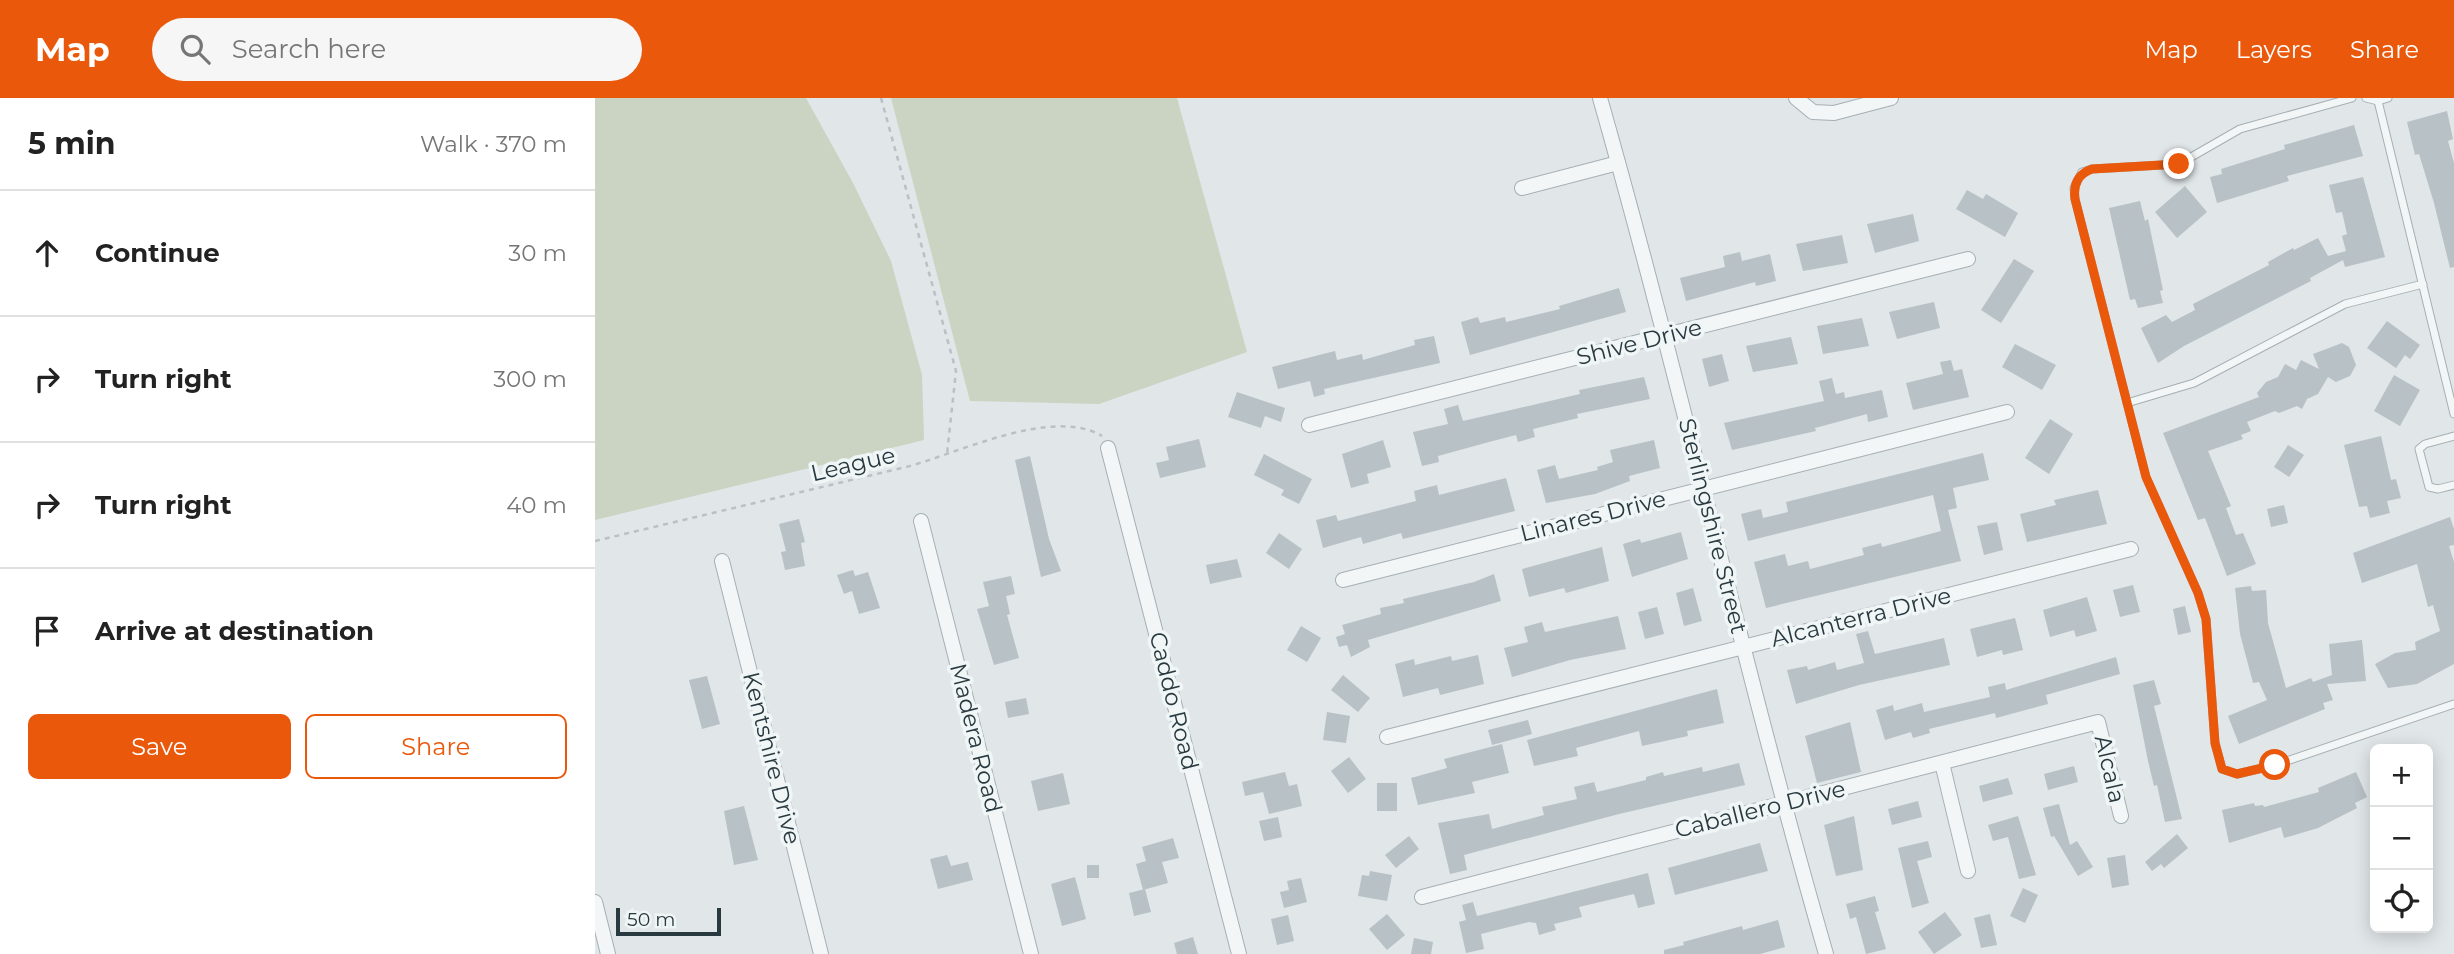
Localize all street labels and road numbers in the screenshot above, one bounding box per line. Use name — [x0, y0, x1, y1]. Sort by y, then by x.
street label: Shive Drive — [1573, 313, 1705, 371]
street label: Sterlingshire Street — [1673, 415, 1753, 637]
street label: League — [808, 441, 898, 487]
street label: Linares Drive — [1517, 484, 1669, 548]
street label: Alcanterra Drive — [1768, 581, 1954, 653]
street label: Caddo Road — [1143, 629, 1205, 773]
street label: Madera Road — [944, 660, 1008, 816]
street label: Kentshire Drive — [737, 669, 807, 847]
street label: Alcala — [2089, 732, 2131, 806]
street label: Caballero Drive — [1672, 774, 1848, 844]

